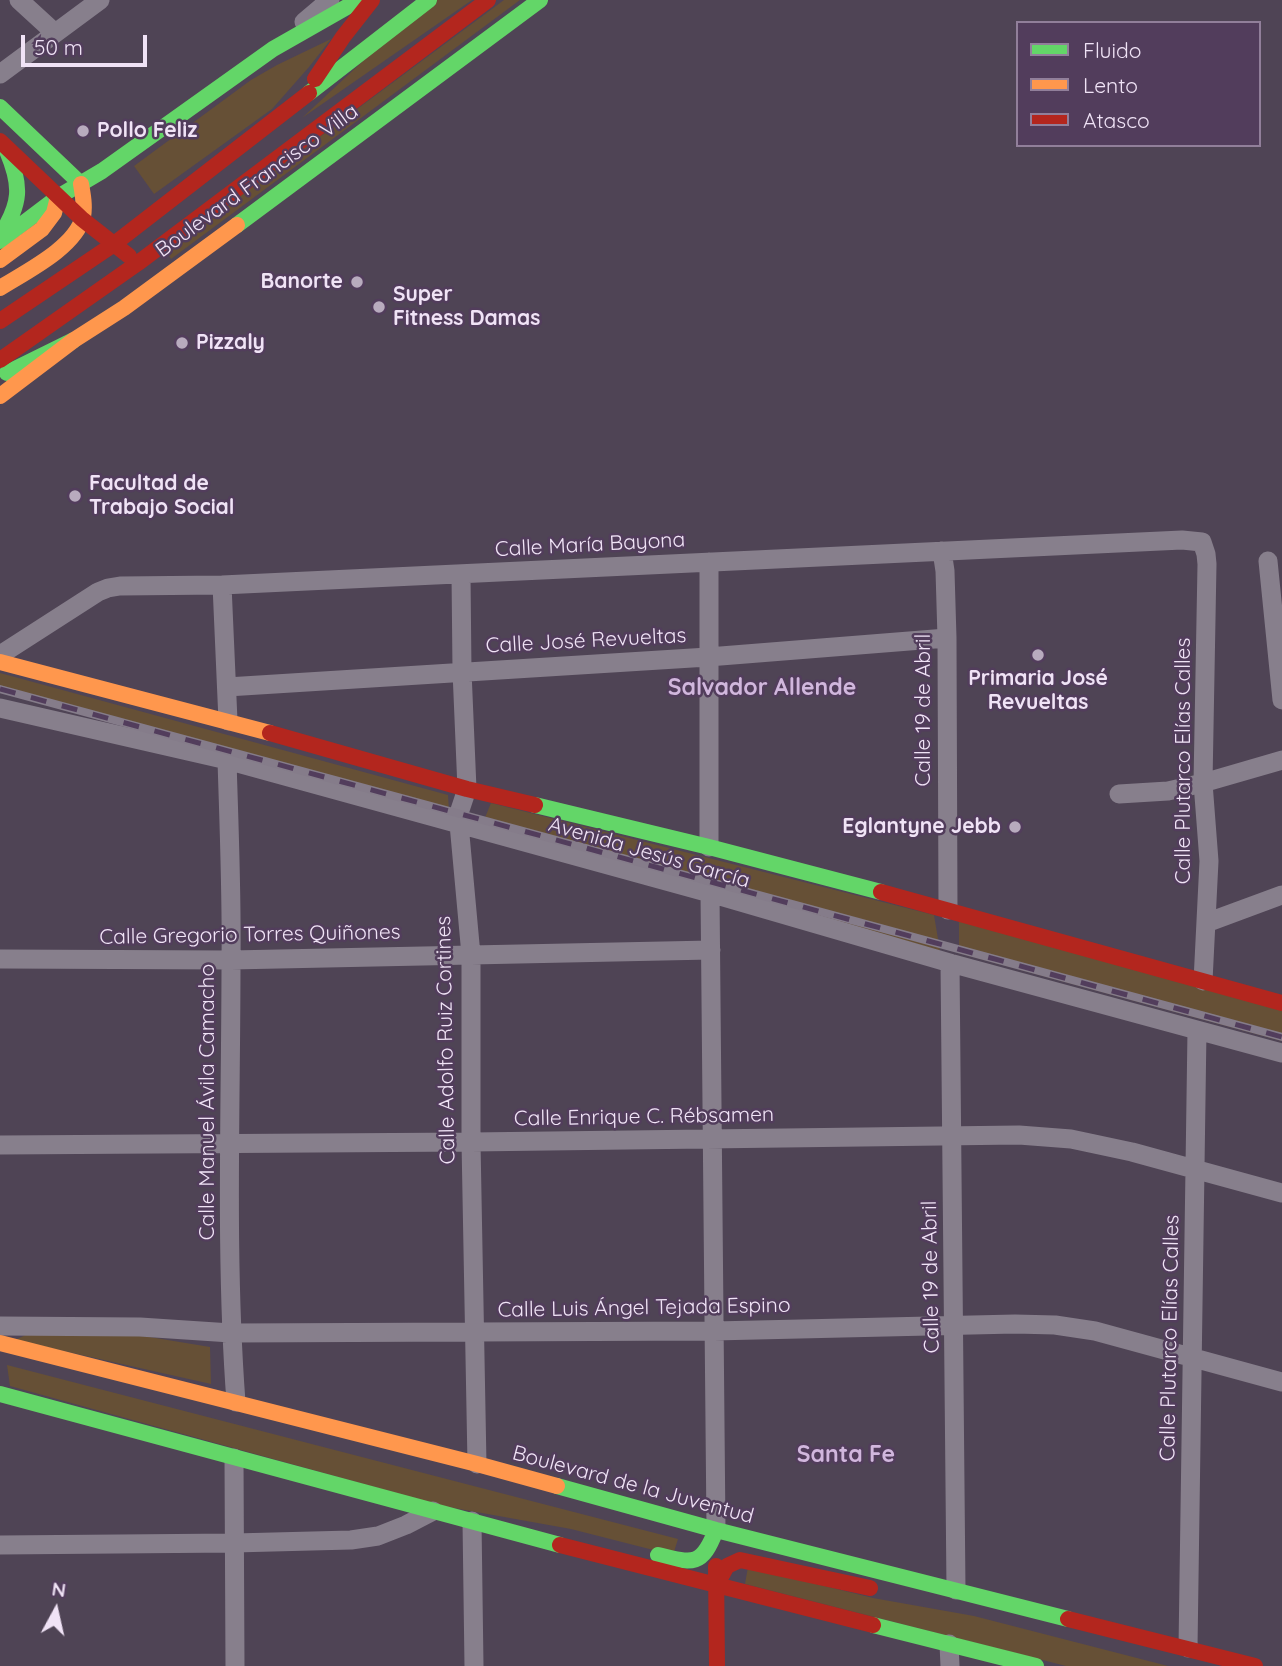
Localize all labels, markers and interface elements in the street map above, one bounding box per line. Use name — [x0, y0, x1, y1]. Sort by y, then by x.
scale bar — [24, 21, 150, 65]
legend — [1016, 21, 1261, 147]
text: 50 m — [34, 34, 83, 60]
text: Fluido — [1083, 37, 1141, 63]
text: Lento — [1083, 72, 1138, 98]
street label: Boulevard Francisco Villa — [151, 99, 363, 263]
text: Atasco — [1083, 107, 1150, 133]
place label: Pollo Feliz — [97, 118, 197, 144]
marker: Pollo Feliz — [75, 123, 91, 139]
place label: Banorte — [260, 269, 343, 295]
marker: Banorte — [349, 274, 365, 290]
place label: Super Fitness Damas — [393, 282, 540, 332]
marker: Super Fitness Damas — [371, 299, 387, 315]
place label: Pizzaly — [196, 330, 265, 356]
marker: Pizzaly — [174, 335, 190, 351]
place label: Facultad de Trabajo Social — [89, 471, 234, 521]
marker: Facultad de Trabajo Social — [67, 488, 83, 504]
street label: Calle María Bayona — [494, 527, 686, 563]
street label: Calle José Revueltas — [485, 623, 687, 659]
street label: Calle 19 de Abril — [911, 634, 937, 786]
street label: Calle Plutarco Elías Calles — [1171, 638, 1197, 884]
marker: Primaria José Revueltas — [1030, 647, 1046, 663]
place label: Primaria José Revueltas — [968, 666, 1108, 716]
district label: Salvador Allende — [668, 674, 856, 702]
street label: Avenida Jesús García — [545, 812, 753, 894]
place label: Eglantyne Jebb — [842, 814, 1001, 840]
marker: Eglantyne Jebb — [1007, 819, 1023, 835]
street label: Calle Adolfo Ruiz Cortines — [431, 916, 461, 1164]
street label: Calle Gregorio Torres Quiñones — [99, 920, 401, 950]
street label: Calle Manuel Ávila Camacho — [195, 964, 221, 1240]
street label: Calle Enrique C. Rébsamen — [514, 1102, 774, 1132]
street label: Calle 19 de Abril — [917, 1200, 945, 1354]
street label: Calle Plutarco Elías Calles — [1155, 1214, 1185, 1462]
street label: Calle Luis Ángel Tejada Espino — [497, 1293, 791, 1323]
street label: Boulevard de la Juventud — [510, 1441, 756, 1529]
district label: Santa Fe — [797, 1441, 895, 1469]
north arrow — [21, 1575, 91, 1645]
text: N — [50, 1576, 68, 1602]

